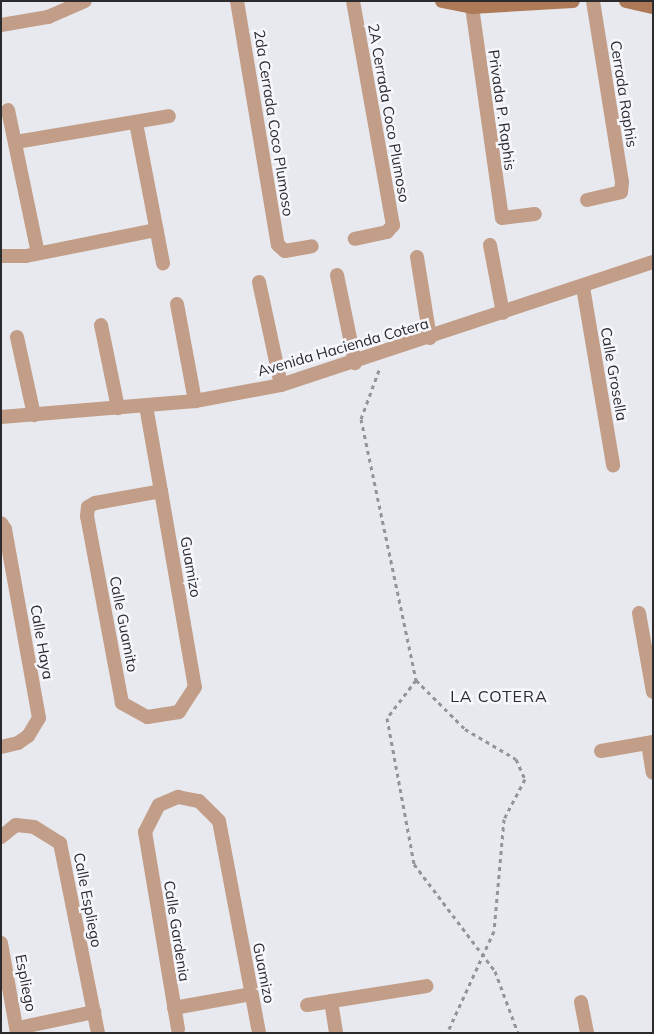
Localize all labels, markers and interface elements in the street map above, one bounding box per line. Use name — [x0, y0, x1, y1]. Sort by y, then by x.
street label: 2A Cerrada Coco Plumoso — [364, 22, 414, 204]
street label: 2da Cerrada Coco Plumoso — [250, 29, 298, 217]
street label: Cerrada Raphis — [607, 39, 641, 149]
street label: Privada P. Raphis — [485, 48, 519, 172]
street label: Avenida Hacienda Cotera — [255, 314, 431, 380]
street label: Calle Grosella — [597, 326, 631, 422]
street label: Guamizo — [177, 535, 205, 599]
street label: Calle Guamito — [106, 575, 142, 673]
street label: Calle Haya — [27, 603, 57, 681]
district label: LA COTERA — [449, 686, 549, 706]
street label: Calle Espliego — [70, 851, 106, 949]
street label: Calle Gardenia — [160, 879, 194, 983]
street label: Guamizo — [249, 941, 279, 1005]
street label: Espliego — [12, 953, 40, 1013]

